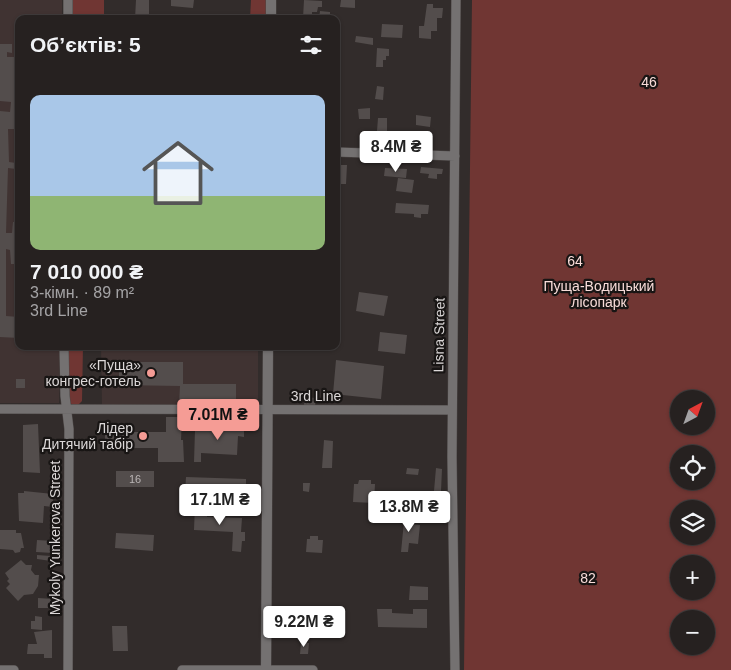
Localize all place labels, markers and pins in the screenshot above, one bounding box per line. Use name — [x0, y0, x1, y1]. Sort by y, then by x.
pin: 8.4M ₴ — [355, 130, 437, 173]
place label: «Пуща» конгрес-готель — [46, 357, 141, 389]
marker: «Пуща» конгрес-готель — [145, 367, 157, 379]
pin: 7.01M ₴ — [172, 398, 264, 441]
place label: Лідер Дитячий табір — [42, 420, 133, 452]
marker: Лідер Дитячий табір — [137, 430, 149, 442]
pin: 17.1M ₴ — [174, 484, 266, 526]
pin: 13.8M ₴ — [363, 490, 455, 533]
pin: 9.22M ₴ — [258, 606, 350, 648]

